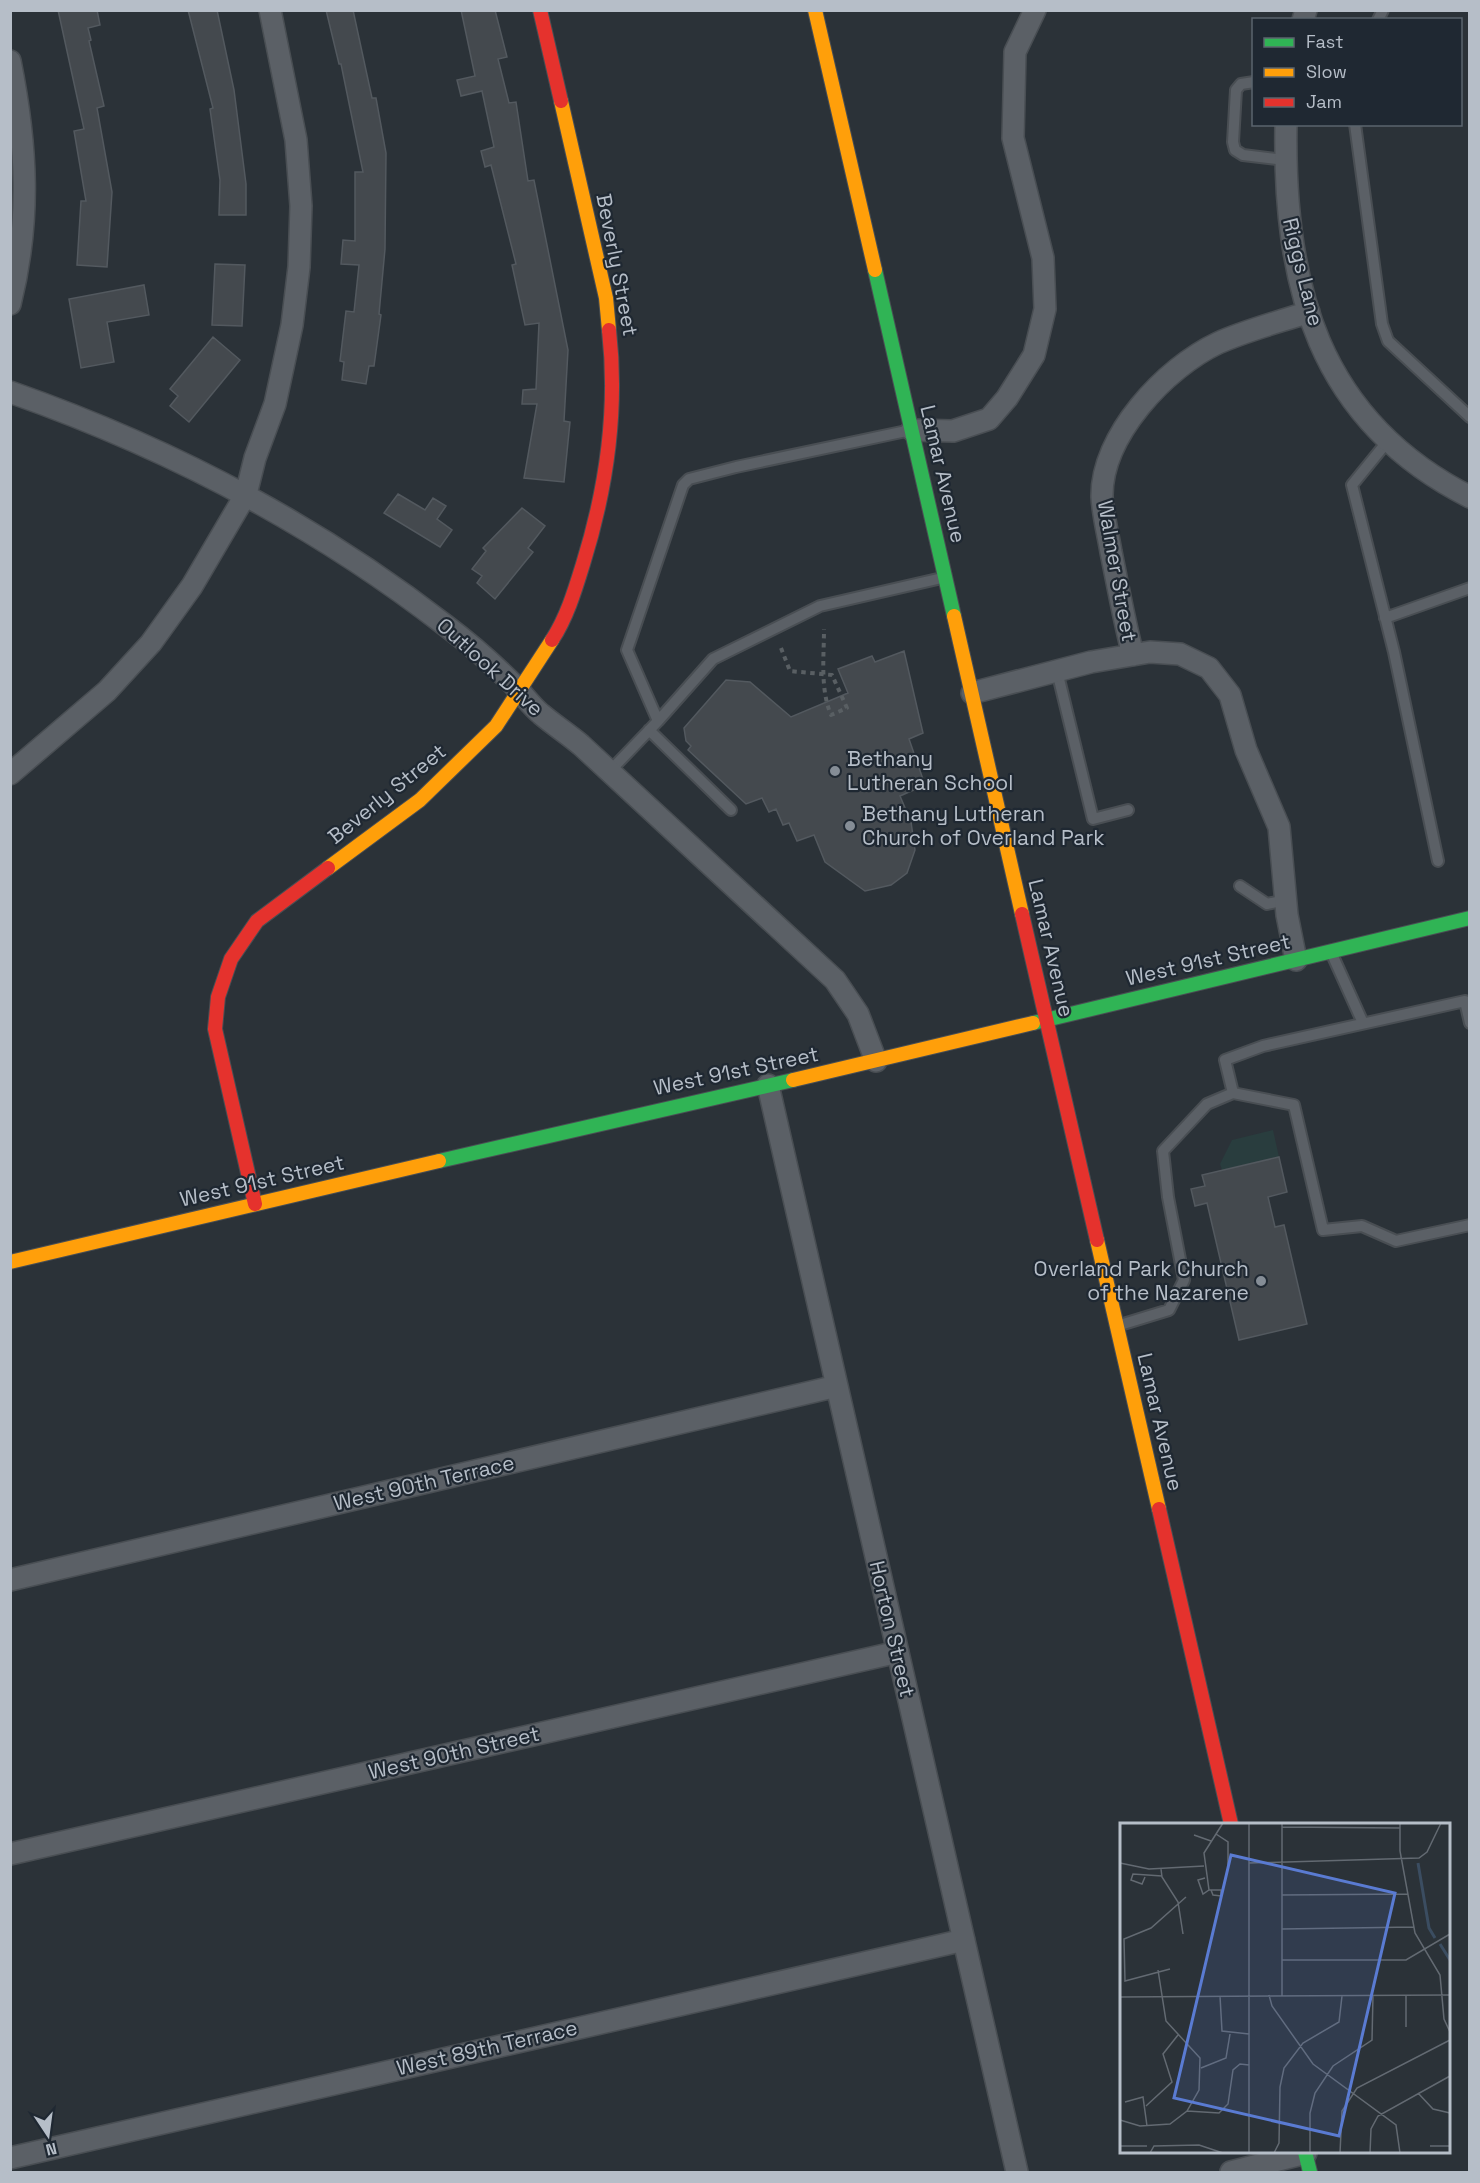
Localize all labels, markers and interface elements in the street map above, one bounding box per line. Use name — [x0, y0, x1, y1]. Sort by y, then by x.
legend — [1252, 18, 1462, 126]
text: Fast — [1306, 30, 1343, 53]
text: Slow — [1306, 60, 1347, 83]
text: Jam — [1306, 90, 1342, 113]
street label: Beverly Street — [590, 191, 645, 339]
street label: Riggs Lane — [1277, 215, 1330, 329]
street label: Lamar Avenue — [914, 402, 972, 546]
street label: Walmer Street — [1092, 498, 1143, 644]
street label: Outlook Drive — [431, 612, 549, 722]
street label: Beverly Street — [322, 738, 451, 850]
place label: Bethany Lutheran School — [847, 745, 1014, 796]
marker: Bethany Lutheran School — [828, 764, 842, 778]
place label: Bethany Lutheran Church of Overland Park — [862, 800, 1105, 851]
marker: Bethany Lutheran Church of Overland Park — [843, 819, 857, 833]
street label: Lamar Avenue — [1022, 876, 1080, 1020]
street label: West 91st Street — [1123, 927, 1293, 992]
street label: West 91st Street — [651, 1040, 821, 1101]
street label: West 91st Street — [177, 1148, 347, 1213]
place label: Overland Park Church of the Nazarene — [1034, 1255, 1249, 1306]
marker: Overland Park Church of the Nazarene — [1254, 1274, 1268, 1288]
street label: Lamar Avenue — [1131, 1350, 1189, 1494]
street label: West 90th Terrace — [331, 1449, 517, 1516]
street label: Horton Street — [864, 1558, 921, 1700]
street label: West 90th Street — [366, 1720, 542, 1785]
inset map — [1120, 1823, 1450, 2153]
street label: West 89th Terrace — [394, 2014, 580, 2081]
north arrow — [18, 2105, 78, 2165]
text: N — [44, 2138, 59, 2161]

